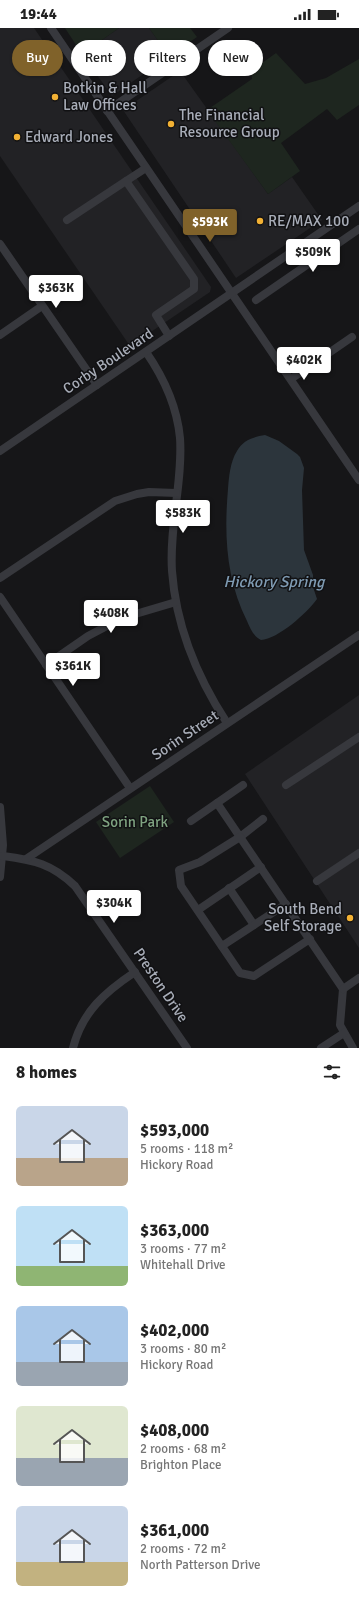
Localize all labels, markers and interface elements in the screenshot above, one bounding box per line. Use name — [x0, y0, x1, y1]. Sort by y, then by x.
text: 19:44 — [20, 5, 57, 23]
chip: Buy — [12, 40, 63, 76]
chip: Rent — [71, 40, 126, 76]
chip: Filters — [134, 40, 200, 76]
chip: New — [208, 40, 263, 76]
place label: Botkin & Hall Law Offices — [63, 79, 147, 114]
marker: Botkin & Hall Law Offices — [50, 92, 60, 102]
place label: The Financial Resource Group — [179, 106, 280, 141]
marker: The Financial Resource Group — [166, 119, 176, 129]
place label: Edward Jones — [25, 128, 113, 146]
marker: Edward Jones — [12, 132, 22, 142]
pin: $593K — [182, 209, 238, 243]
place label: RE/MAX 100 — [268, 212, 349, 230]
text: $593K — [192, 214, 228, 230]
marker: RE/MAX 100 — [255, 216, 265, 226]
pin: $509K — [285, 239, 341, 273]
text: $509K — [295, 244, 331, 260]
pin: $363K — [28, 275, 84, 309]
text: $363K — [38, 280, 74, 296]
street label: Corby Boulevard — [59, 324, 157, 398]
pin: $402K — [276, 347, 332, 381]
text: $402K — [286, 352, 322, 368]
pin: $583K — [155, 500, 211, 534]
text: $583K — [165, 505, 201, 521]
water label: Hickory Spring — [223, 572, 326, 592]
pin: $408K — [83, 600, 139, 634]
text: $408K — [93, 605, 129, 621]
pin: $361K — [45, 653, 101, 687]
text: $361K — [55, 658, 91, 674]
street label: Sorin Street — [148, 706, 222, 764]
park label: Sorin Park — [102, 813, 169, 831]
pin: $304K — [86, 890, 142, 924]
text: $304K — [96, 895, 132, 911]
place label: South Bend Self Storage — [264, 900, 342, 935]
marker: South Bend Self Storage — [345, 913, 355, 923]
street label: Preston Drive — [130, 945, 192, 1025]
icon: filters — [321, 1061, 343, 1083]
text: 8 homes — [16, 1062, 77, 1083]
text: $593,000 — [140, 1120, 209, 1141]
icon: home — [48, 1122, 96, 1170]
text: 5 rooms · 118 m² — [140, 1141, 233, 1157]
text: Hickory Road — [140, 1157, 213, 1173]
text: $363,000 — [140, 1220, 209, 1241]
icon: home — [48, 1222, 96, 1270]
text: 3 rooms · 77 m² — [140, 1241, 226, 1257]
text: Whitehall Drive — [140, 1257, 226, 1273]
text: $402,000 — [140, 1320, 209, 1341]
icon: home — [48, 1322, 96, 1370]
text: 3 rooms · 80 m² — [140, 1341, 226, 1357]
text: Hickory Road — [140, 1357, 213, 1373]
text: $408,000 — [140, 1420, 209, 1441]
icon: home — [48, 1422, 96, 1470]
text: 2 rooms · 68 m² — [140, 1441, 226, 1457]
text: Brighton Place — [140, 1457, 222, 1473]
text: $361,000 — [140, 1520, 209, 1541]
icon: home — [48, 1522, 96, 1570]
text: 2 rooms · 72 m² — [140, 1541, 226, 1557]
text: North Patterson Drive — [140, 1557, 260, 1573]

